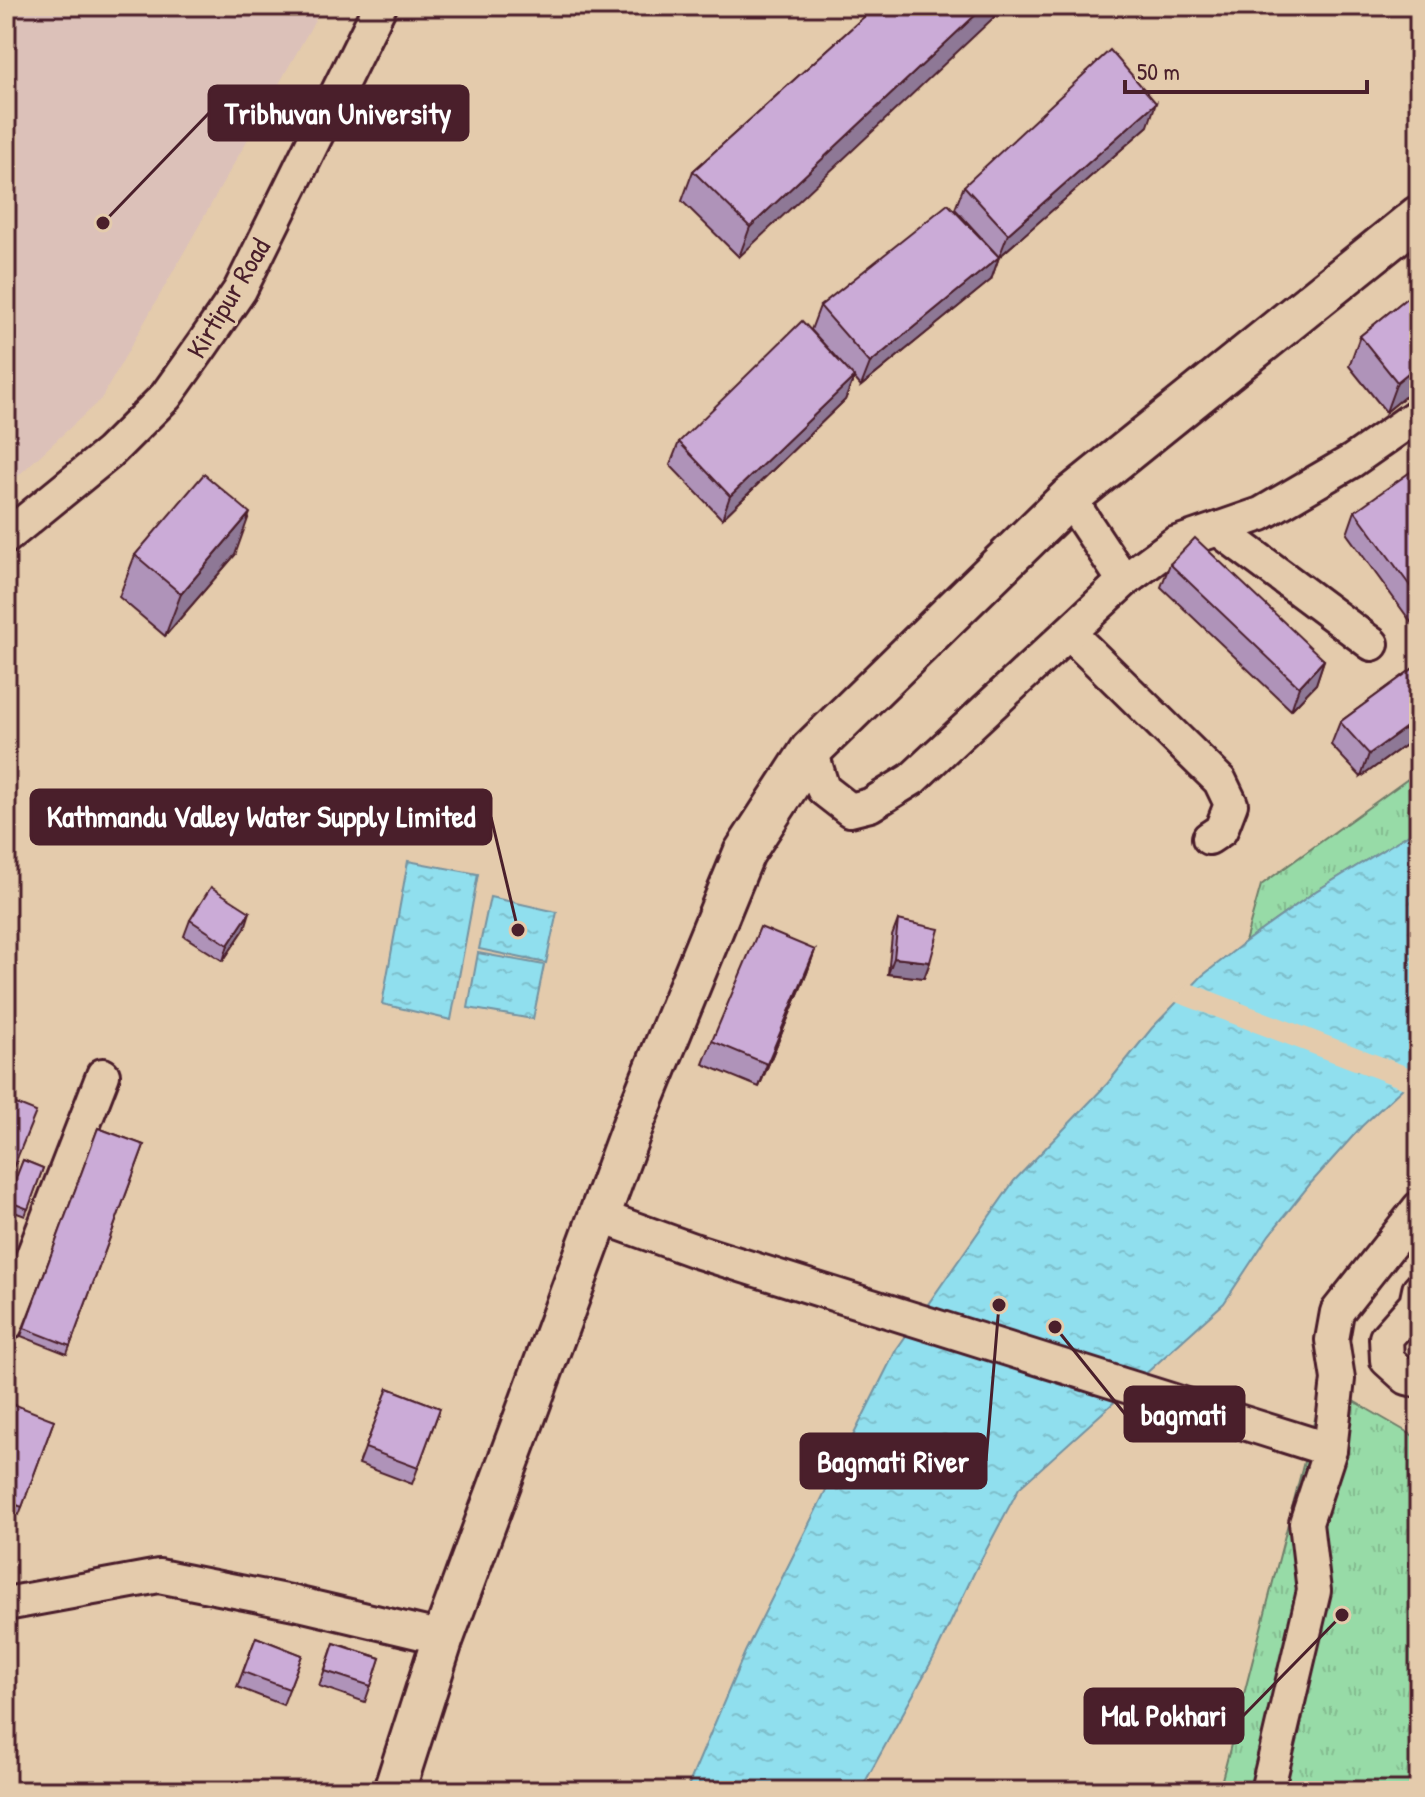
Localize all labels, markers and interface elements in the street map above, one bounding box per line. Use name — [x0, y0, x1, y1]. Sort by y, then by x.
scale bar — [1125, 44, 1367, 94]
text: 50 m — [1137, 55, 1180, 87]
callout: Tribhuvan University — [209, 86, 468, 140]
text: Tribhuvan University — [223, 93, 452, 134]
street label: Kirtipur Road — [177, 231, 279, 365]
callout: Kathmandu Valley Water Supply Limited — [31, 790, 491, 844]
text: Kathmandu Valley Water Supply Limited — [47, 796, 476, 837]
callout: bagmati — [1125, 1387, 1244, 1441]
text: bagmati — [1141, 1394, 1227, 1435]
callout: Bagmati River — [801, 1434, 986, 1488]
text: Bagmati River — [817, 1441, 970, 1482]
callout: Mal Pokhari — [1085, 1689, 1243, 1743]
text: Mal Pokhari — [1101, 1695, 1227, 1735]

